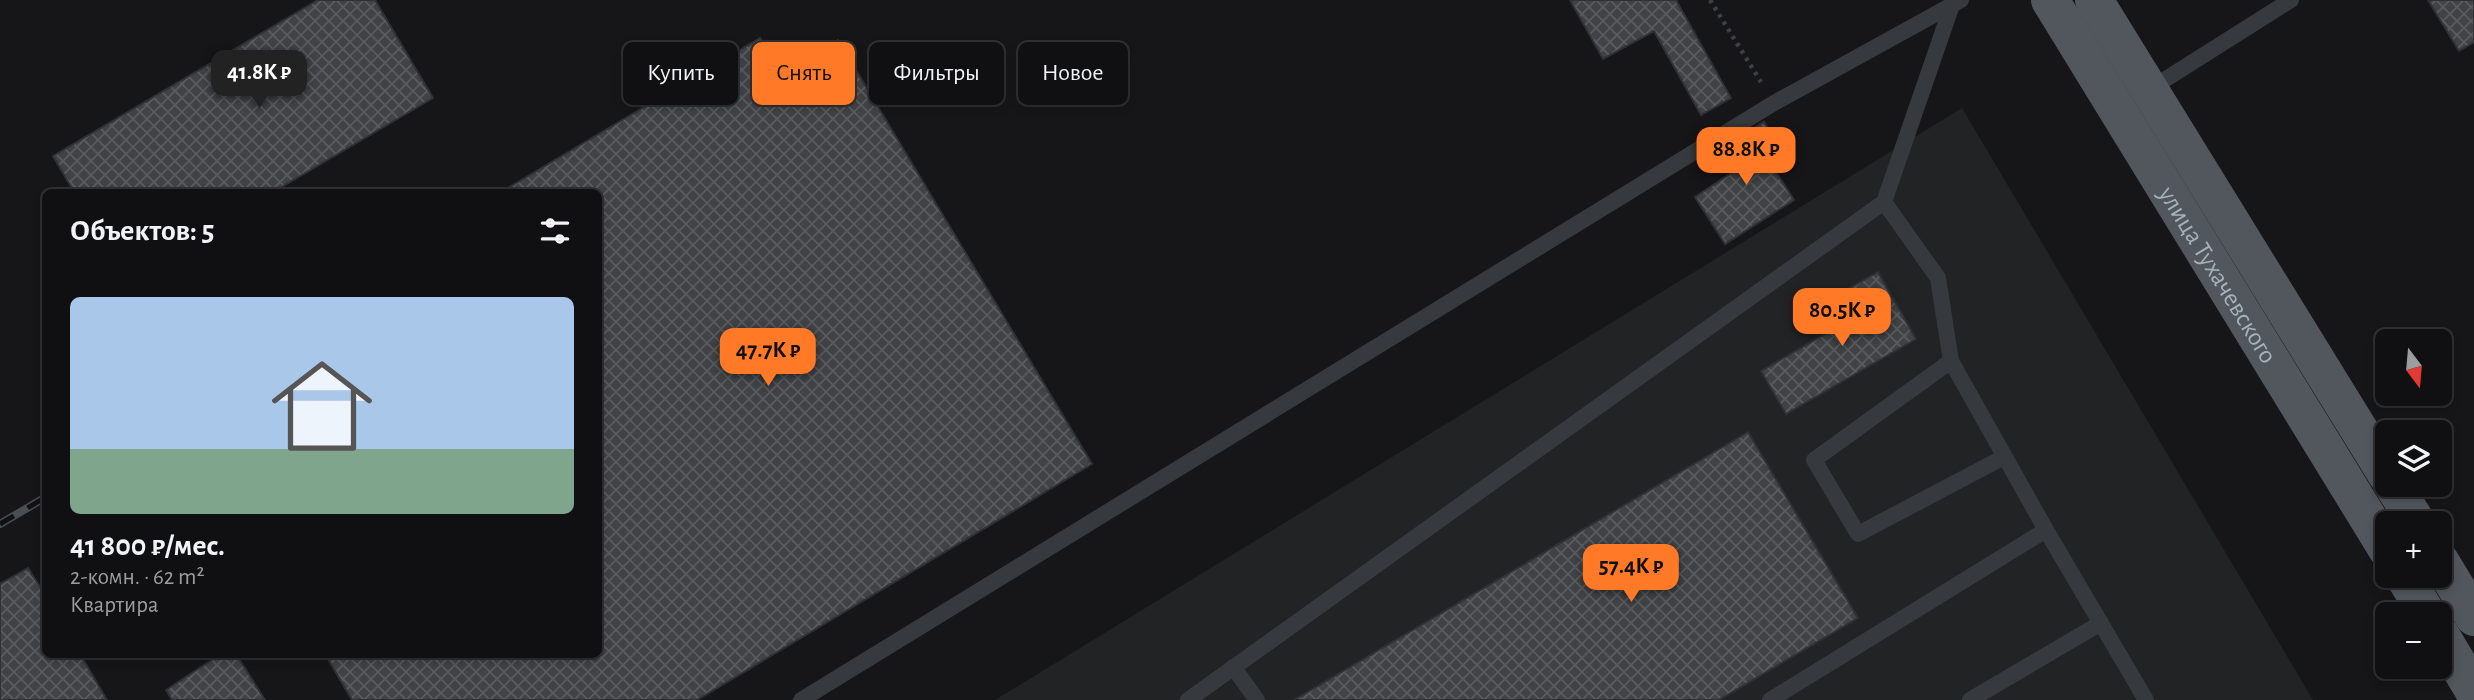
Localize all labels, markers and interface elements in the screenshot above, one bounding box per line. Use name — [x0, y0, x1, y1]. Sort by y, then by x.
chip: Купить — [623, 42, 738, 105]
chip: Снять — [752, 42, 855, 105]
chip: Фильтры — [869, 42, 1004, 105]
chip: Новое — [1018, 42, 1128, 105]
pin: 41.8K ₽ — [194, 50, 324, 110]
text: 41.8K ₽ — [227, 61, 291, 84]
pin: 88.8K ₽ — [1681, 128, 1811, 187]
text: 88.8K ₽ — [1713, 138, 1779, 161]
street label: улица Тухачевского — [2153, 181, 2282, 368]
icon: filters — [536, 212, 574, 250]
text: Объектов: 5 — [70, 216, 214, 246]
pin: 80.5K ₽ — [1777, 288, 1907, 348]
text: 80.5K ₽ — [1809, 299, 1875, 322]
pin: 47.7K ₽ — [703, 328, 833, 388]
north arrow — [2375, 329, 2452, 406]
map controls — [2375, 329, 2452, 679]
text: 47.7K ₽ — [736, 339, 800, 362]
icon: home — [259, 343, 385, 469]
button: layers — [2375, 420, 2452, 497]
button: + — [2375, 511, 2452, 588]
text: 41 800 ₽/мес. — [70, 531, 225, 561]
pin: 57.4K ₽ — [1566, 544, 1696, 604]
text: 57.4K ₽ — [1599, 555, 1663, 578]
text: 2-комн. · 62 m² — [70, 566, 204, 589]
text: Квартира — [70, 594, 158, 617]
button: − — [2375, 602, 2452, 679]

